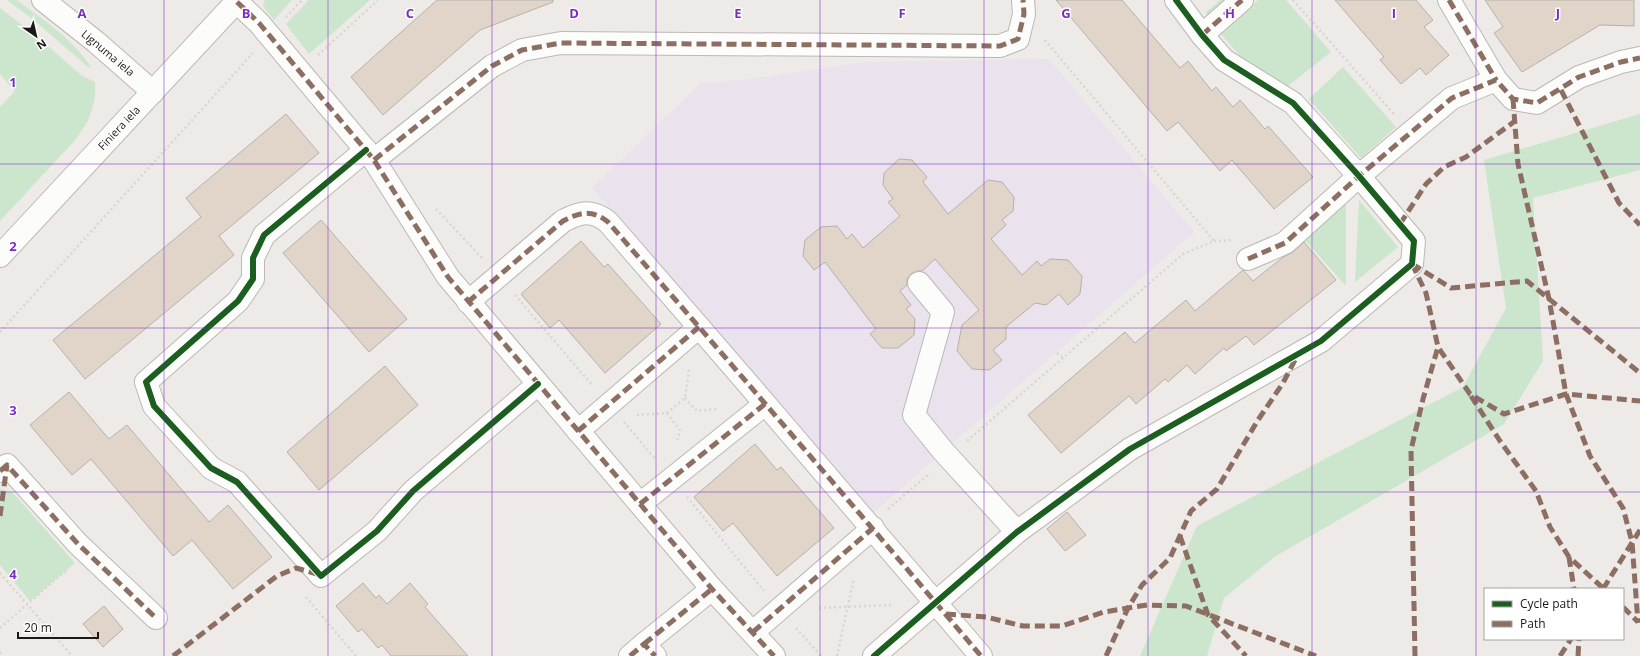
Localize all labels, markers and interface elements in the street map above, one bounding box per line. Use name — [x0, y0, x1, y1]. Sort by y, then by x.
text: A — [78, 4, 87, 22]
text: B — [242, 4, 251, 22]
text: C — [406, 4, 414, 22]
text: D — [569, 4, 579, 22]
text: E — [734, 4, 742, 22]
text: F — [898, 4, 906, 22]
text: G — [1061, 4, 1071, 22]
text: H — [1225, 4, 1235, 22]
text: I — [1392, 4, 1396, 22]
text: J — [1555, 4, 1560, 22]
north arrow — [16, 16, 56, 56]
street label: Lignuma iela — [79, 26, 138, 79]
text: N — [34, 36, 50, 53]
text: 1 — [9, 73, 17, 91]
street label: Finiera iela — [94, 102, 143, 153]
text: 2 — [9, 237, 17, 255]
text: 3 — [9, 401, 17, 419]
text: 4 — [9, 565, 17, 583]
legend — [1484, 588, 1624, 640]
text: Cycle path — [1520, 595, 1578, 612]
scale bar — [18, 614, 98, 640]
text: Path — [1520, 615, 1546, 632]
text: 20 m — [24, 619, 52, 636]

